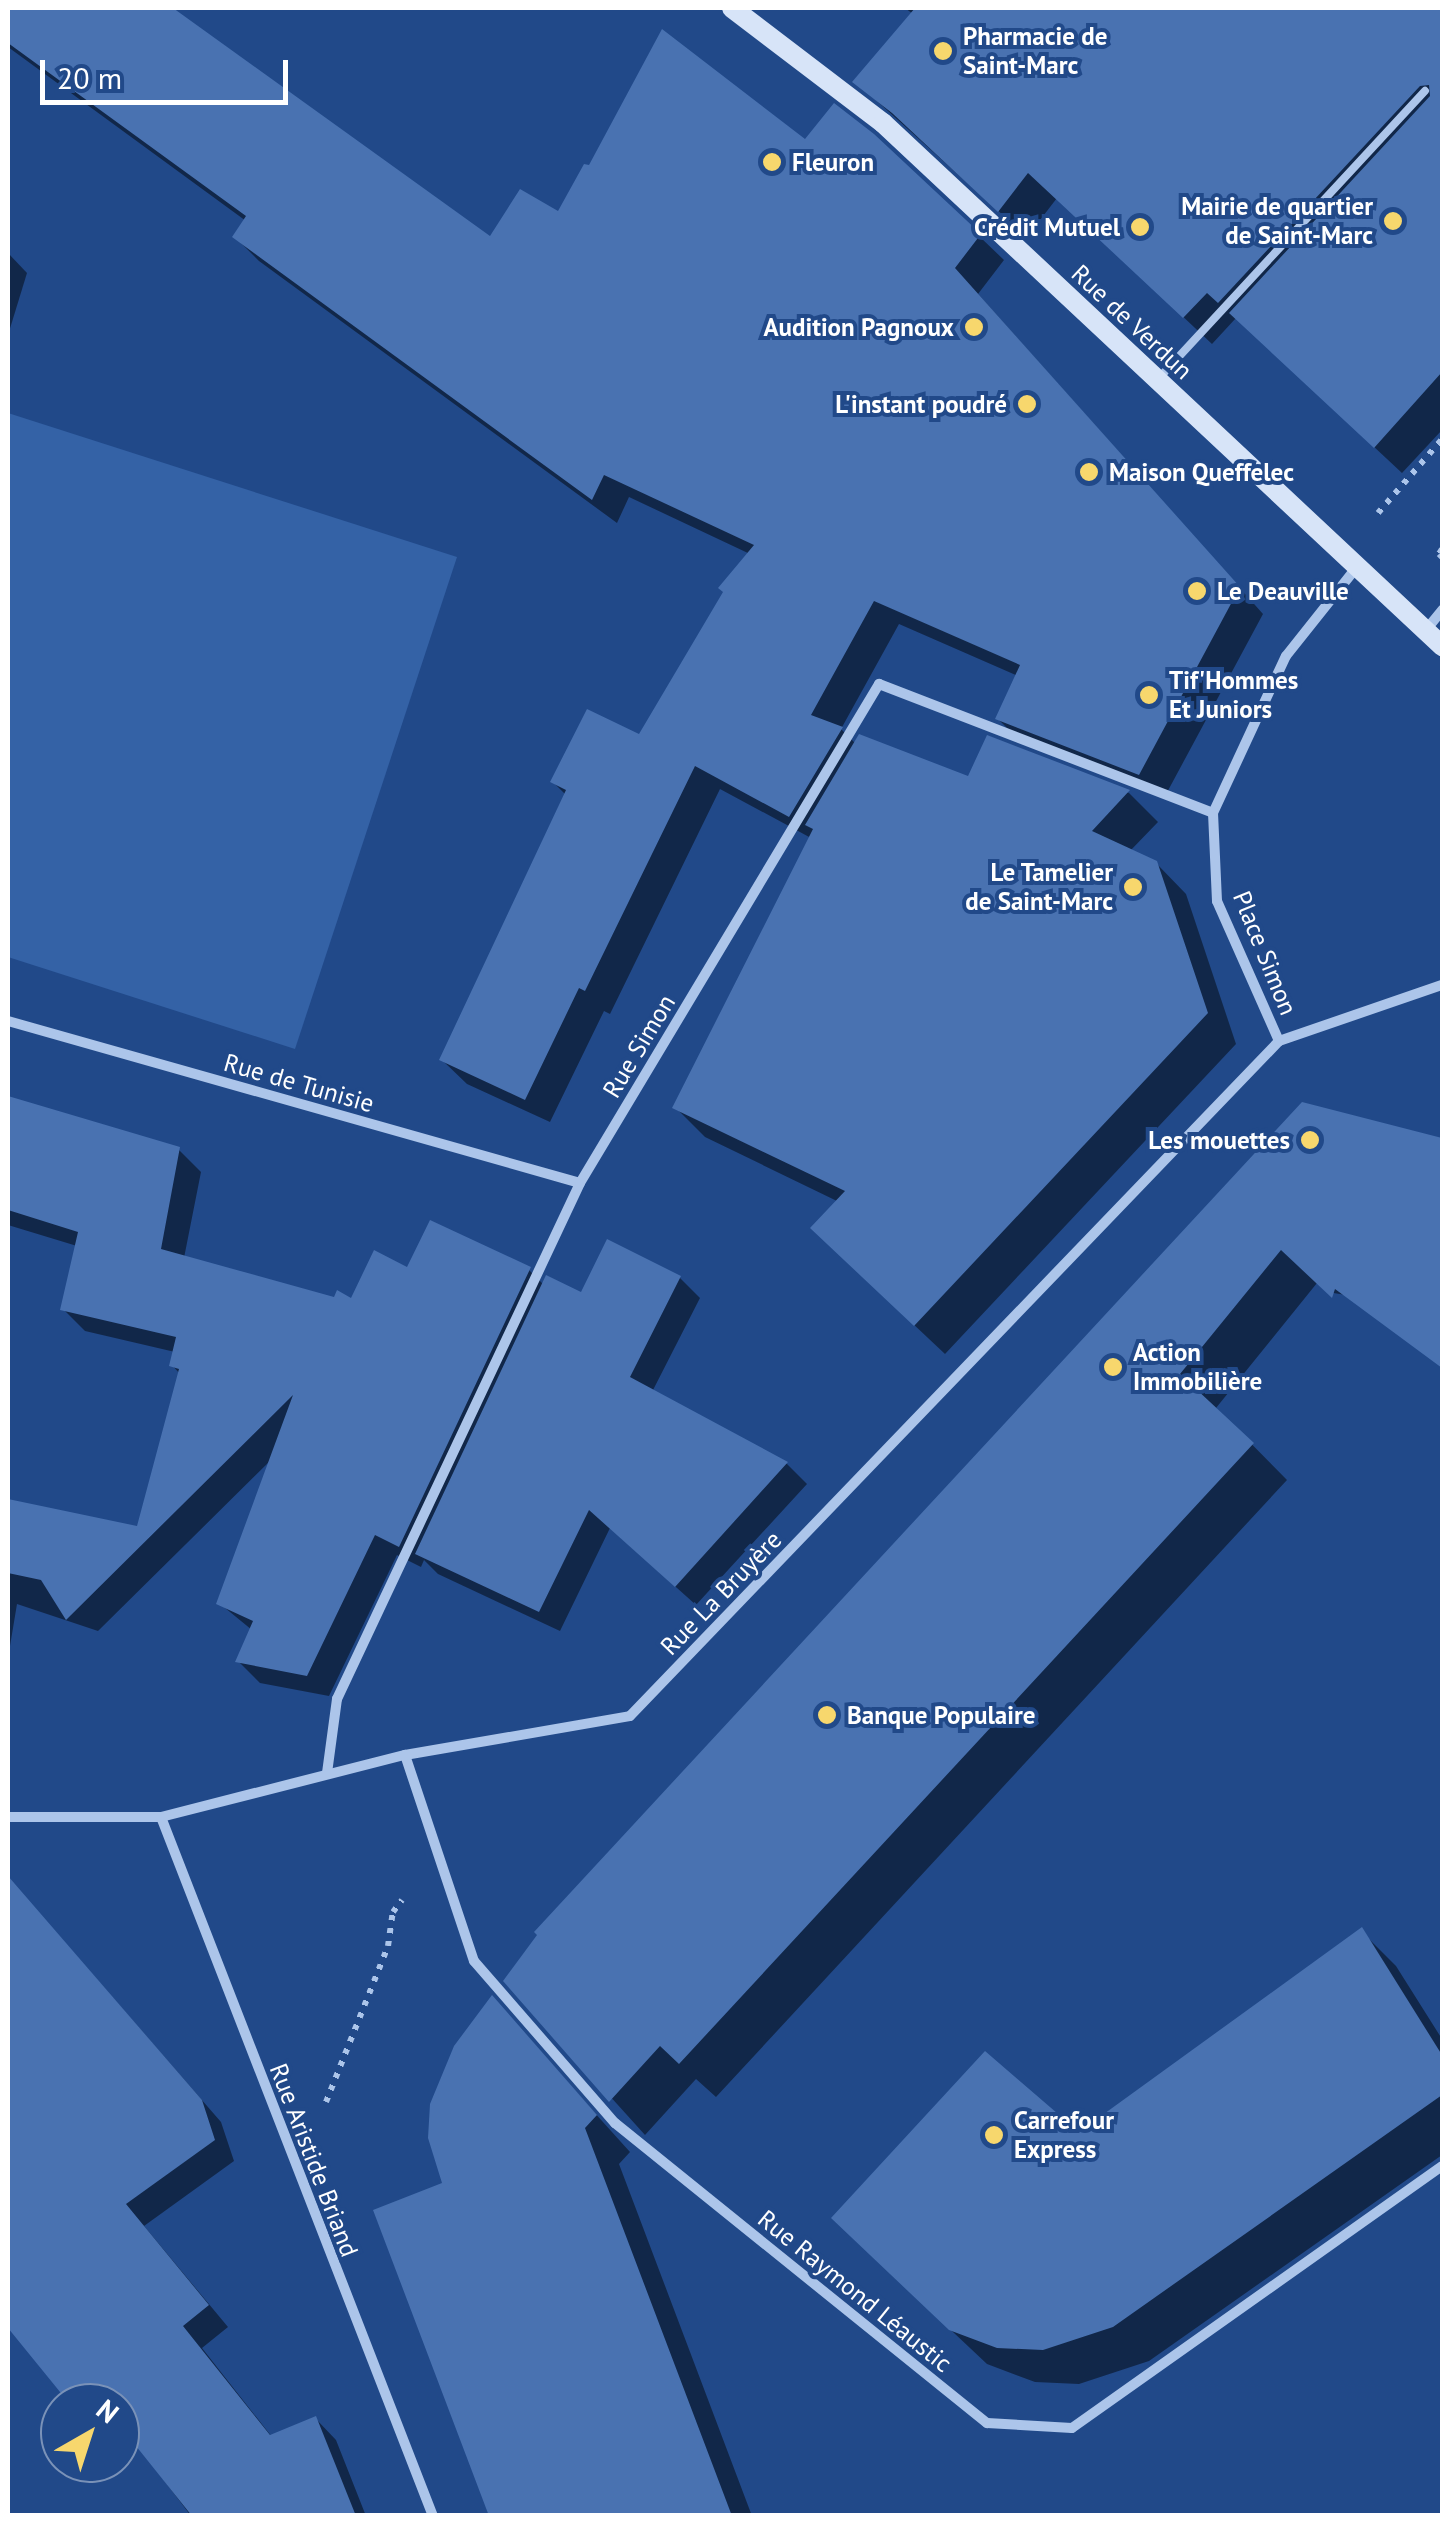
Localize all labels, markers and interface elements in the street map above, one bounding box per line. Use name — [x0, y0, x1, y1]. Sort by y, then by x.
place label: Pharmacie de Saint-Marc — [963, 22, 1107, 81]
scale bar — [45, 40, 292, 102]
marker: Pharmacie de Saint-Marc — [932, 40, 954, 62]
text: 20 m — [57, 58, 122, 97]
place label: Fleuron — [792, 147, 874, 177]
marker: Fleuron — [761, 151, 783, 173]
place label: Mairie de quartier de Saint-Marc — [1181, 192, 1373, 251]
marker: Mairie de quartier de Saint-Marc — [1382, 210, 1404, 232]
place label: Crédit Mutuel — [974, 212, 1120, 242]
marker: Crédit Mutuel — [1129, 216, 1151, 238]
street label: Rue de Verdun — [1065, 258, 1199, 386]
place label: Audition Pagnoux — [763, 312, 954, 342]
marker: Audition Pagnoux — [963, 316, 985, 338]
place label: L'instant poudré — [835, 389, 1007, 419]
marker: L'instant poudré — [1016, 393, 1038, 415]
place label: Maison Queffelec — [1109, 457, 1294, 487]
marker: Maison Queffelec — [1078, 461, 1100, 483]
place label: Le Deauville — [1217, 576, 1349, 606]
marker: Le Deauville — [1186, 580, 1208, 602]
place label: Tif'Hommes Et Juniors — [1169, 666, 1298, 725]
marker: Tif'Hommes Et Juniors — [1138, 684, 1160, 706]
place label: Le Tamelier de Saint-Marc — [965, 858, 1113, 917]
marker: Le Tamelier de Saint-Marc — [1122, 876, 1144, 898]
street label: Place Simon — [1227, 887, 1303, 1019]
street label: Rue Simon — [597, 989, 681, 1103]
street label: Rue de Tunisie — [220, 1047, 378, 1119]
place label: Les mouettes — [1148, 1125, 1290, 1155]
marker: Les mouettes — [1299, 1129, 1321, 1151]
place label: Action Immobilière — [1133, 1338, 1262, 1397]
marker: Action Immobilière — [1102, 1356, 1124, 1378]
street label: Rue La Bruyère — [654, 1525, 788, 1661]
place label: Banque Populaire — [847, 1700, 1035, 1730]
marker: Banque Populaire — [816, 1704, 838, 1726]
street label: Rue Aristide Briand — [263, 2059, 365, 2261]
place label: Carrefour Express — [1014, 2106, 1114, 2165]
marker: Carrefour Express — [983, 2124, 1005, 2146]
street label: Rue Raymond Léaustic — [752, 2204, 958, 2378]
north arrow — [40, 2383, 140, 2483]
text: N — [89, 2391, 127, 2431]

